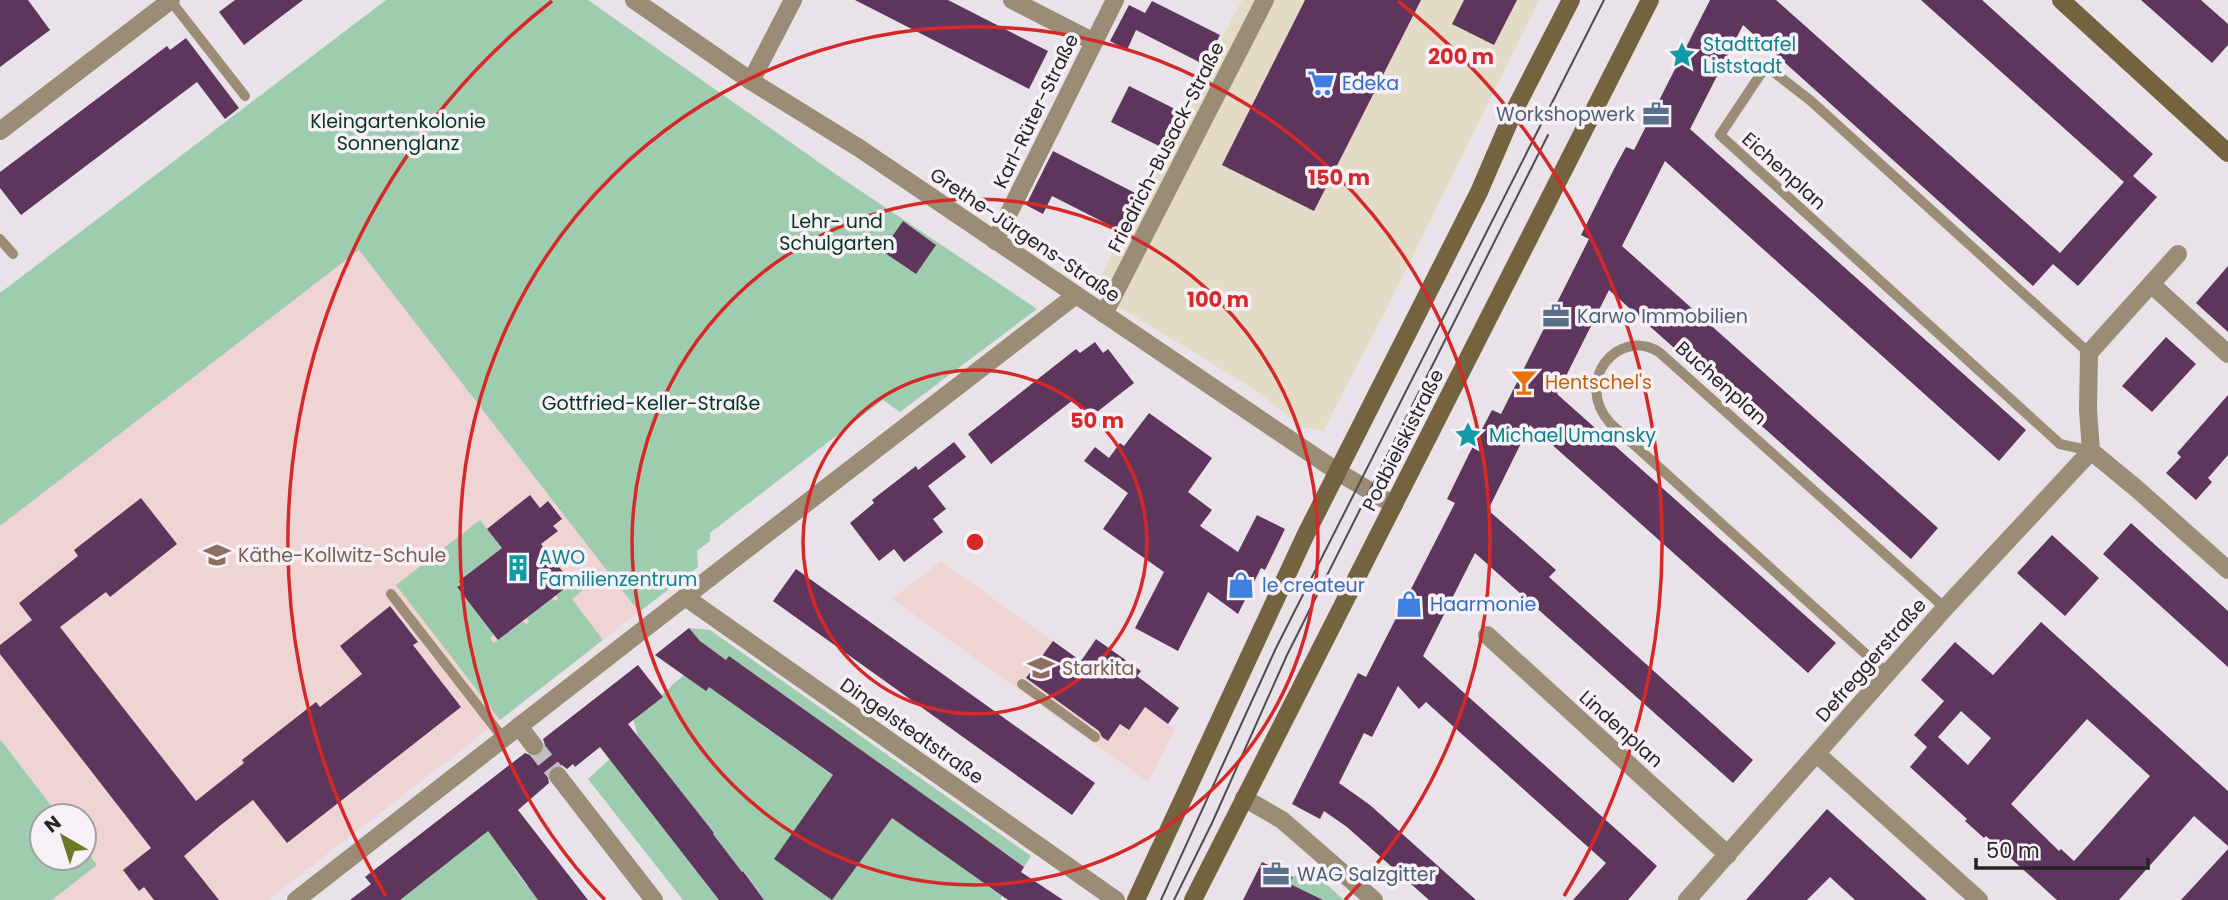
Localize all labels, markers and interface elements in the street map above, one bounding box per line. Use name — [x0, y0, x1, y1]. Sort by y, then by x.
street label: Karl-Rüter-Straße — [987, 29, 1085, 193]
place label: Stadttafel Liststadt — [1703, 31, 1796, 80]
street label: Friedrich-Busack-Straße — [1101, 37, 1231, 257]
place icon: Stadttafel Liststadt — [1667, 40, 1697, 70]
text: 200 m — [1428, 42, 1494, 71]
supermarket icon: Edeka — [1306, 68, 1336, 98]
place label: Edeka — [1342, 70, 1399, 97]
office icon: Workshopwerk — [1641, 99, 1671, 129]
place label: Workshopwerk — [1496, 101, 1635, 128]
park label: Kleingartenkolonie Sonnenglanz — [310, 108, 486, 157]
street label: Eichenplan — [1736, 126, 1832, 216]
street label: Grethe-Jürgens-Straße — [925, 161, 1125, 309]
text: 150 m — [1308, 163, 1370, 192]
park label: Lehr- und Schulgarten — [779, 208, 895, 257]
text: 100 m — [1187, 285, 1249, 314]
office icon: Karwo Immobilien — [1541, 301, 1571, 331]
place label: Karwo Immobilien — [1577, 303, 1748, 330]
street label: Buchenplan — [1670, 335, 1772, 431]
street label: Podbielskistraße — [1356, 364, 1450, 516]
bar icon: Hentschel's — [1509, 367, 1539, 397]
place label: Hentschel's — [1545, 369, 1652, 396]
park label: Gottfried-Keller-Straße — [542, 390, 760, 417]
text: 50 m — [1070, 406, 1124, 435]
place icon: Michael Umansky — [1453, 420, 1483, 450]
place label: Michael Umansky — [1489, 422, 1656, 449]
centre of rings — [963, 530, 987, 554]
school or university icon: Käthe-Kollwitz-Schule — [202, 540, 232, 570]
place label: Käthe-Kollwitz-Schule — [238, 542, 446, 569]
place label: AWO Familienzentrum — [539, 544, 697, 593]
building icon: AWO Familienzentrum — [503, 553, 533, 583]
shop icon: le createur — [1226, 570, 1256, 600]
place label: le createur — [1262, 572, 1365, 599]
shop icon: Haarmonie — [1394, 589, 1424, 619]
place label: Haarmonie — [1430, 591, 1536, 618]
street label: Defreggerstraße — [1810, 592, 1932, 728]
school or university icon: Starkita — [1026, 653, 1056, 683]
place label: Starkita — [1062, 655, 1134, 682]
street label: Dingelstedtstraße — [835, 671, 989, 791]
street label: Lindenplan — [1573, 684, 1669, 774]
north arrow — [28, 802, 98, 872]
text: N — [39, 809, 67, 839]
scale bar — [1976, 827, 2148, 871]
text: 50 m — [1986, 836, 2040, 865]
office icon: WAG Salzgitter — [1261, 859, 1291, 889]
place label: WAG Salzgitter — [1297, 861, 1436, 888]

